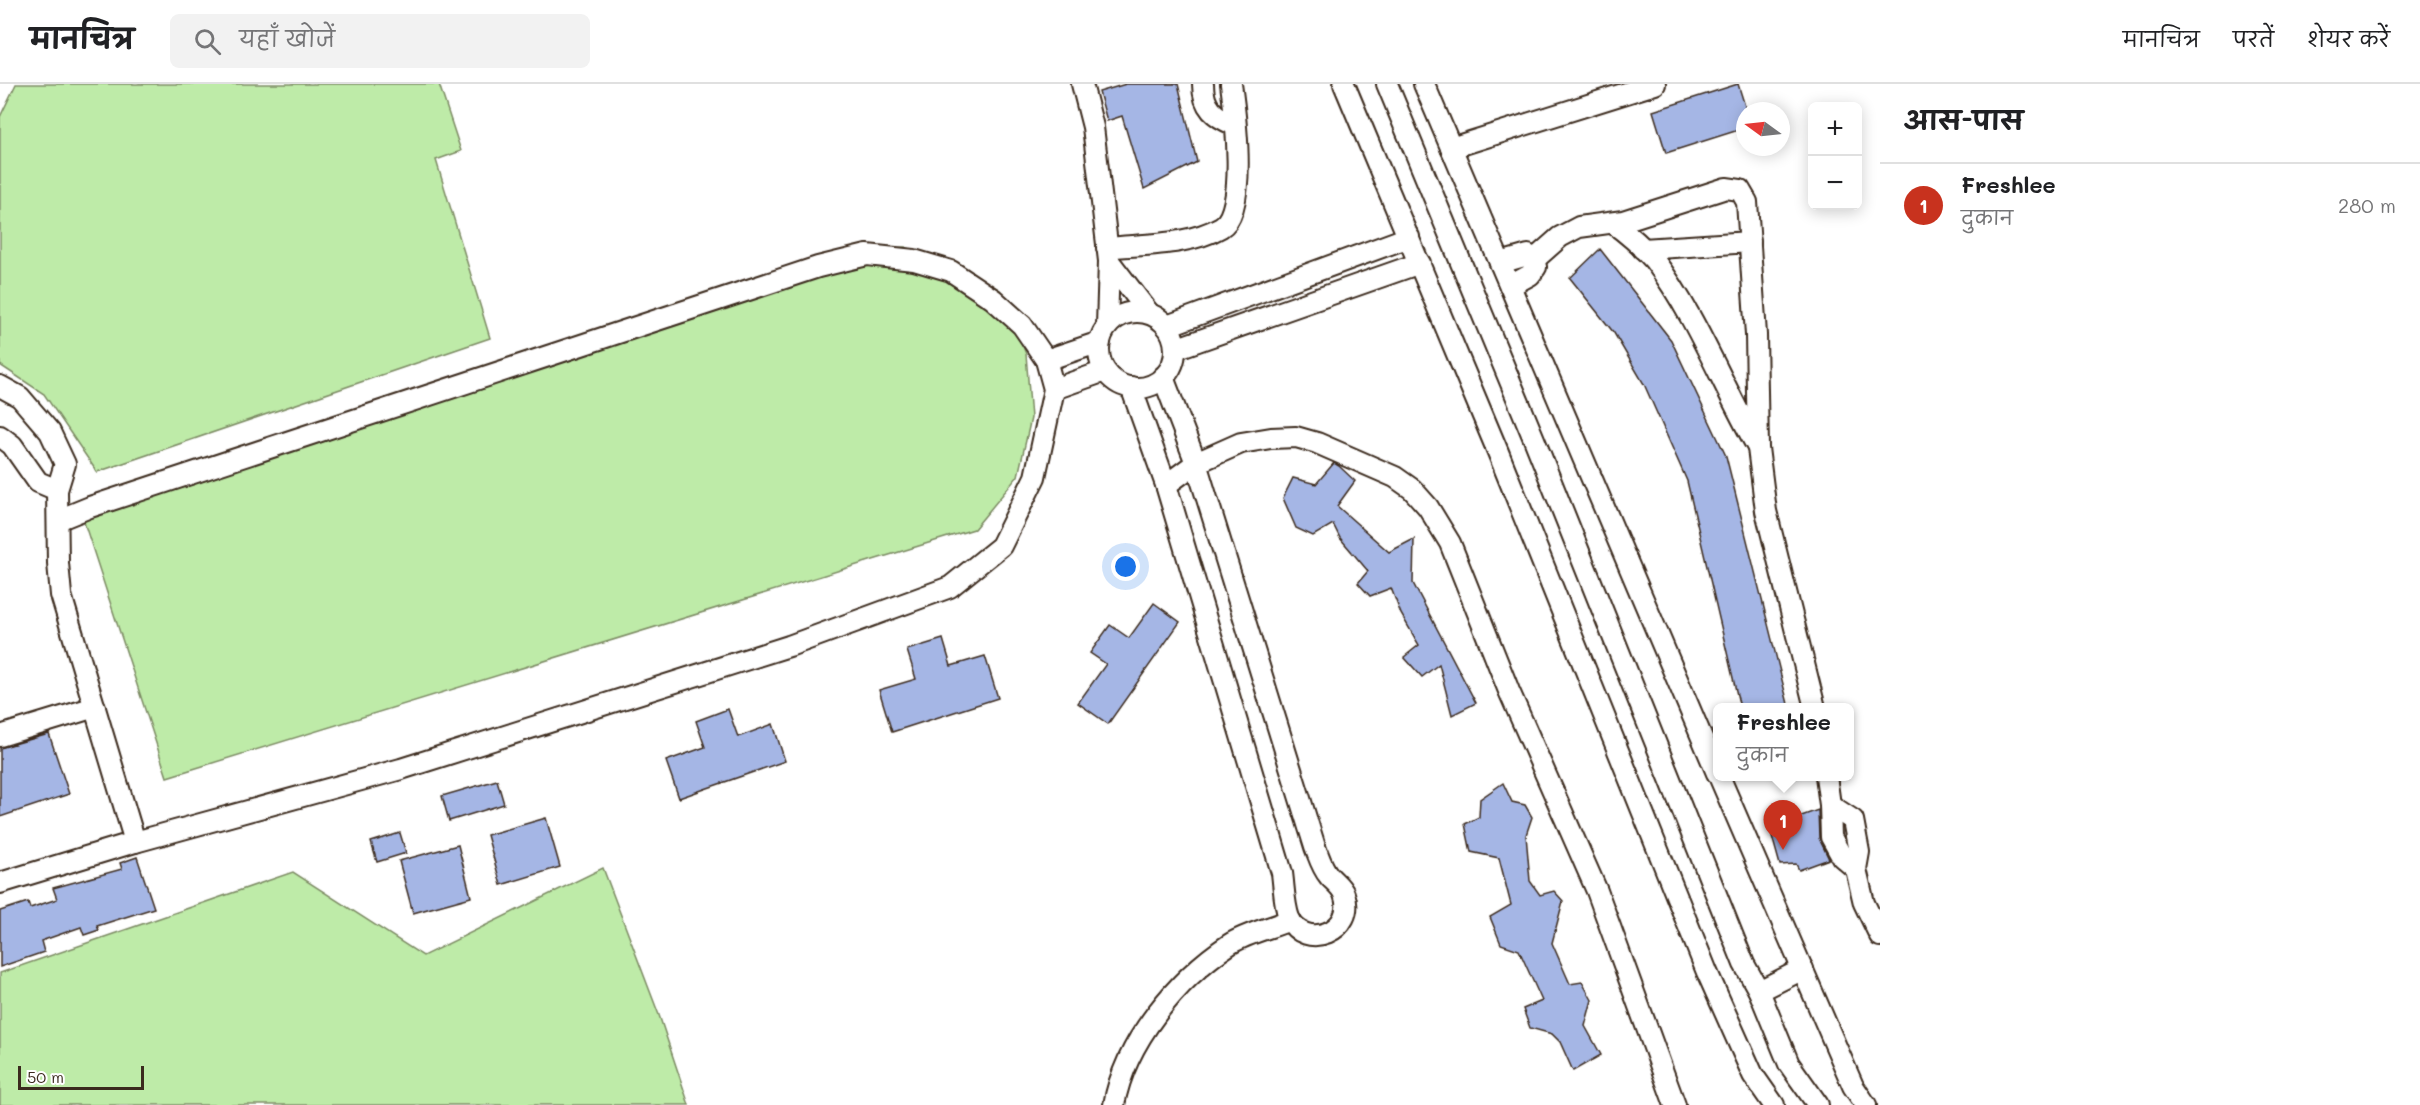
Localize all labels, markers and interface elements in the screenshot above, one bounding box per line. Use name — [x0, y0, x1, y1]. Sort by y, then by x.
search box — [170, 14, 590, 68]
text: मानचित्र — [30, 20, 134, 56]
text: यहाँ खोजें — [239, 24, 335, 53]
icon: search — [191, 25, 224, 58]
text: मानचित्र — [2123, 25, 2200, 52]
text: परतें — [2233, 25, 2274, 52]
text: शेयर करें — [2307, 25, 2390, 52]
north arrow — [1736, 102, 1790, 156]
map controls — [1808, 102, 1862, 210]
button: + — [1808, 102, 1862, 156]
text: आस-पास — [1904, 103, 2023, 137]
button: − — [1808, 156, 1862, 210]
text: Freshlee — [1961, 170, 2056, 199]
text: 1 — [1919, 192, 1928, 218]
text: 280 m — [2338, 192, 2396, 218]
text: दुकान — [1961, 204, 2013, 230]
your location — [1111, 552, 1140, 581]
popup — [1713, 703, 1854, 781]
text: Freshlee — [1736, 707, 1831, 736]
text: दुकान — [1736, 741, 1788, 767]
pin: 1 — [1764, 800, 1802, 850]
scale bar — [18, 1063, 144, 1090]
text: 50 m — [27, 1066, 64, 1087]

